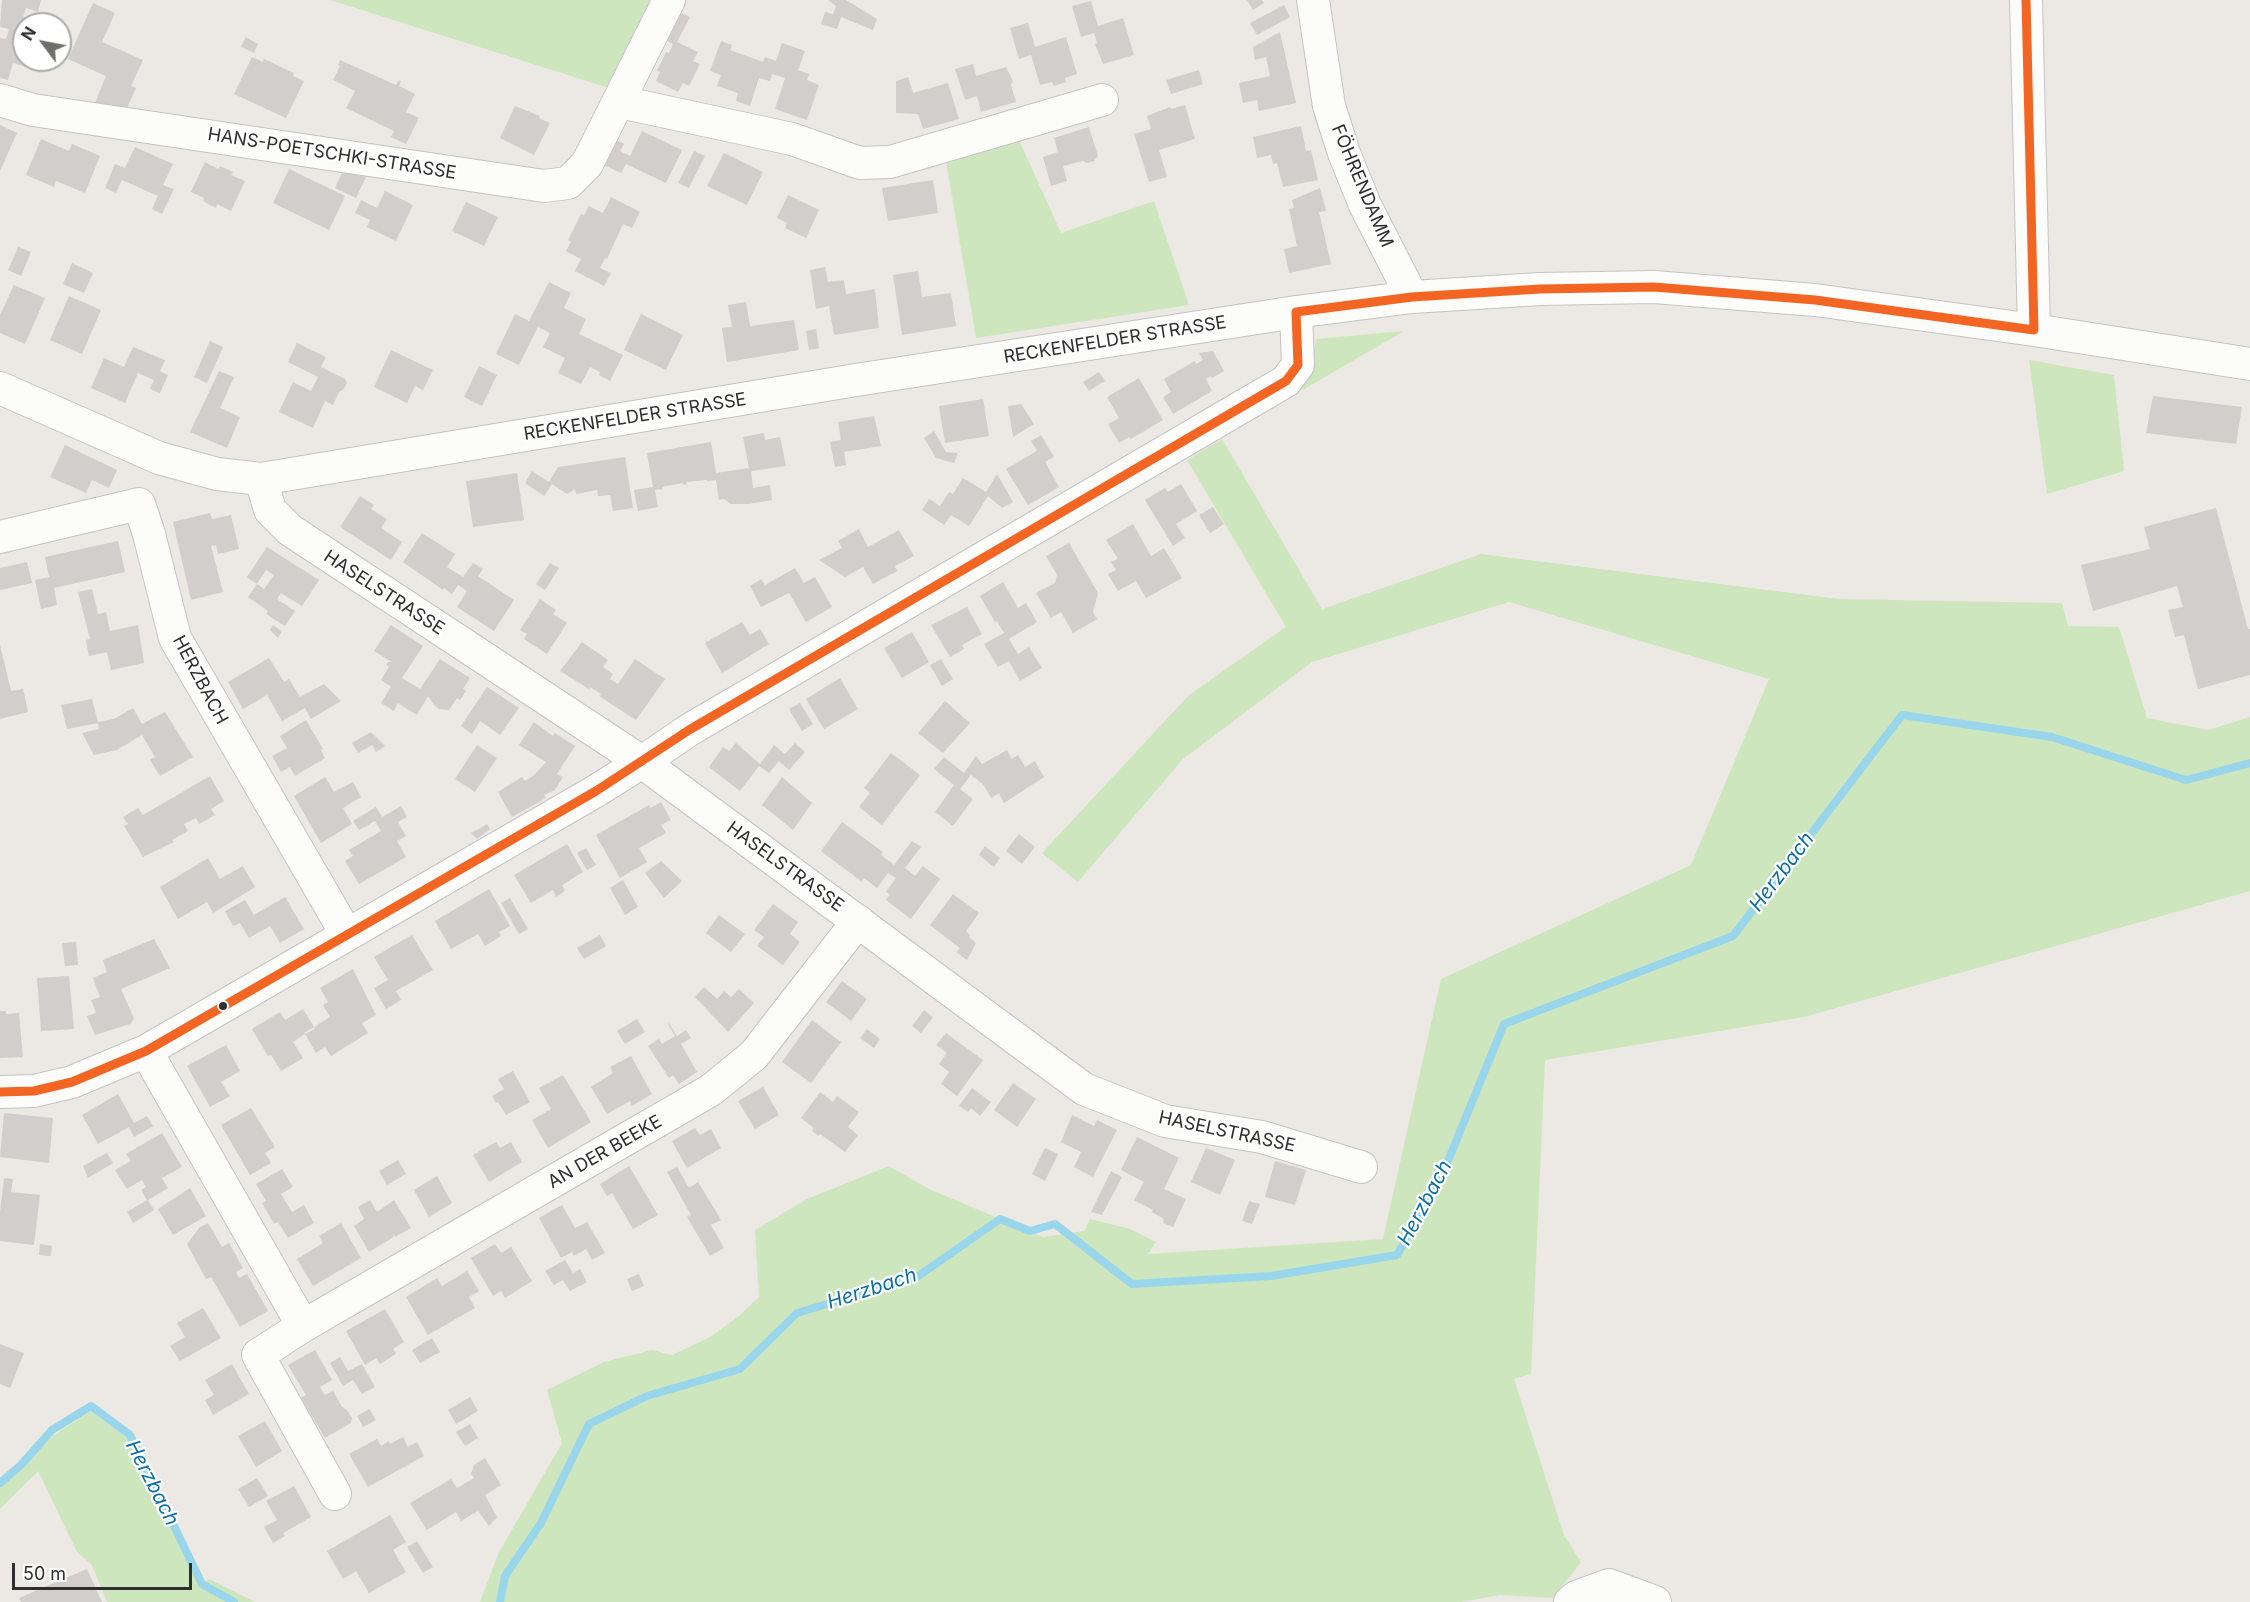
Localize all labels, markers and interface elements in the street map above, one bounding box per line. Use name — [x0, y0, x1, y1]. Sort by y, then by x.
north arrow — [12, 12, 72, 72]
text: N — [17, 23, 40, 44]
street label: FÖHRENDAMM — [1326, 121, 1398, 251]
street label: HANS-POETSCHKI-STRASSE — [206, 124, 458, 184]
street label: RECKENFELDER STRASSE — [1002, 312, 1228, 368]
street label: RECKENFELDER STRASSE — [522, 389, 748, 445]
street label: HASELSTRASSE — [320, 546, 448, 640]
street label: HERZBACH — [168, 632, 232, 728]
street label: HASELSTRASSE — [722, 817, 848, 917]
water label: Herzbach — [1745, 828, 1819, 916]
unlabelled marker — [217, 1000, 229, 1012]
street label: HASELSTRASSE — [1157, 1107, 1297, 1157]
street label: AN DER BEEKE — [544, 1111, 666, 1193]
water label: Herzbach — [1393, 1156, 1457, 1250]
water label: Herzbach — [824, 1263, 920, 1315]
water label: Herzbach — [120, 1436, 184, 1530]
scale bar — [15, 1551, 195, 1589]
text: 50 m — [23, 1563, 66, 1584]

